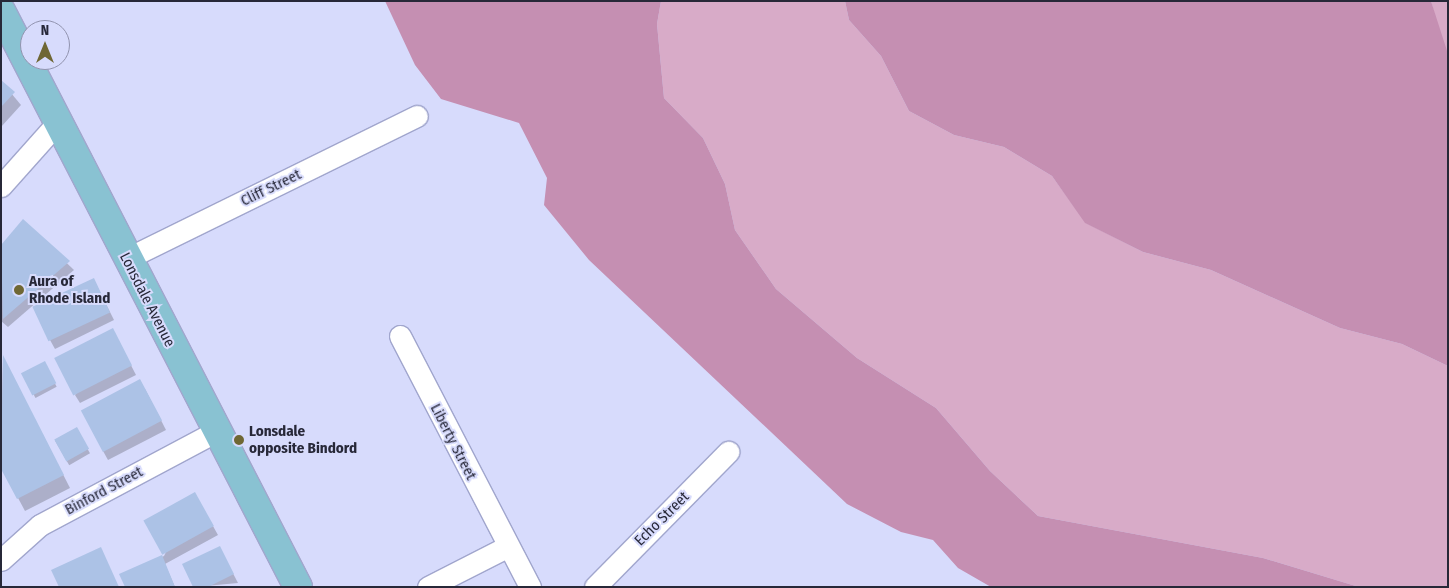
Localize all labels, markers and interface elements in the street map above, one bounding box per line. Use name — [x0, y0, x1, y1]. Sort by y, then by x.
north arrow — [20, 20, 70, 70]
text: N — [41, 22, 49, 39]
street label: Cliff Street — [238, 166, 304, 210]
street label: Lonsdale Avenue — [115, 250, 179, 350]
place label: Aura of Rhode Island — [29, 272, 110, 307]
marker: Aura of Rhode Island — [13, 284, 25, 296]
street label: Liberty Street — [426, 401, 480, 483]
place label: Lonsdale opposite Bindord — [249, 422, 357, 457]
marker: Lonsdale opposite Bindord — [233, 434, 245, 446]
street label: Binford Street — [62, 463, 146, 519]
street label: Echo Street — [631, 488, 693, 550]

